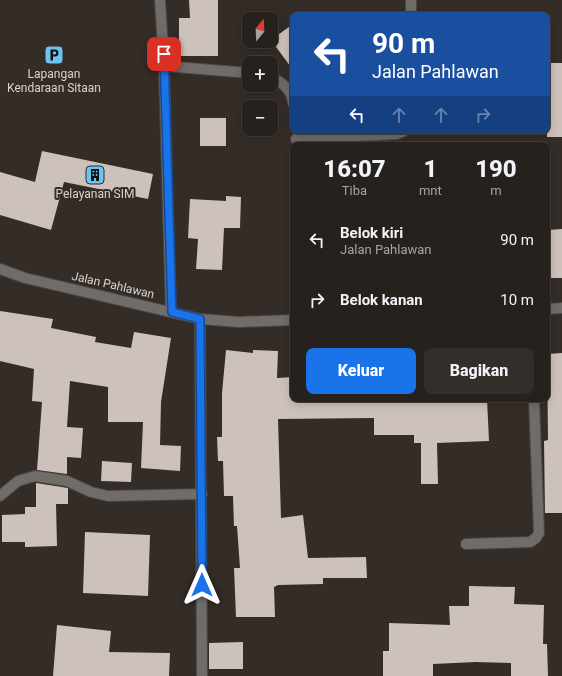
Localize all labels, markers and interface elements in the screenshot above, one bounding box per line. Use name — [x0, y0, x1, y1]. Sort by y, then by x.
north arrow — [242, 12, 278, 48]
map controls — [242, 12, 278, 136]
text: 90 m — [372, 27, 435, 60]
icon: left — [306, 28, 358, 80]
pin — [147, 37, 181, 71]
icon: arrive — [153, 43, 175, 65]
parking icon: Lapangan Kendaraan Sitaan — [43, 44, 65, 66]
button: + — [242, 56, 278, 92]
text: Jalan Pahlawan — [372, 61, 499, 82]
place label: Lapangan Kendaraan Sitaan — [7, 67, 101, 95]
button: − — [242, 100, 278, 136]
icon: left — [346, 104, 368, 126]
icon: ahead — [388, 104, 410, 126]
icon: ahead — [430, 104, 452, 126]
icon: right — [472, 104, 494, 126]
text: 16:07 — [323, 155, 386, 183]
text: 1 — [423, 155, 437, 183]
text: 190 — [475, 155, 517, 183]
building icon: Pelayanan SIM — [84, 164, 106, 186]
text: Tiba — [342, 183, 367, 198]
text: mnt — [419, 183, 442, 198]
text: m — [490, 183, 502, 198]
place label: Pelayanan SIM — [56, 187, 134, 201]
text: Belok kiri — [340, 224, 403, 242]
icon: left — [306, 229, 328, 251]
text: 90 m — [500, 231, 534, 249]
text: Jalan Pahlawan — [340, 242, 432, 257]
street label: Jalan Pahlawan — [70, 269, 156, 301]
icon: right — [306, 289, 328, 311]
text: Belok kanan — [340, 291, 423, 309]
text: 10 m — [500, 291, 534, 309]
button: Keluar — [306, 348, 416, 394]
button: Bagikan — [424, 348, 534, 394]
position arrow — [181, 564, 223, 606]

